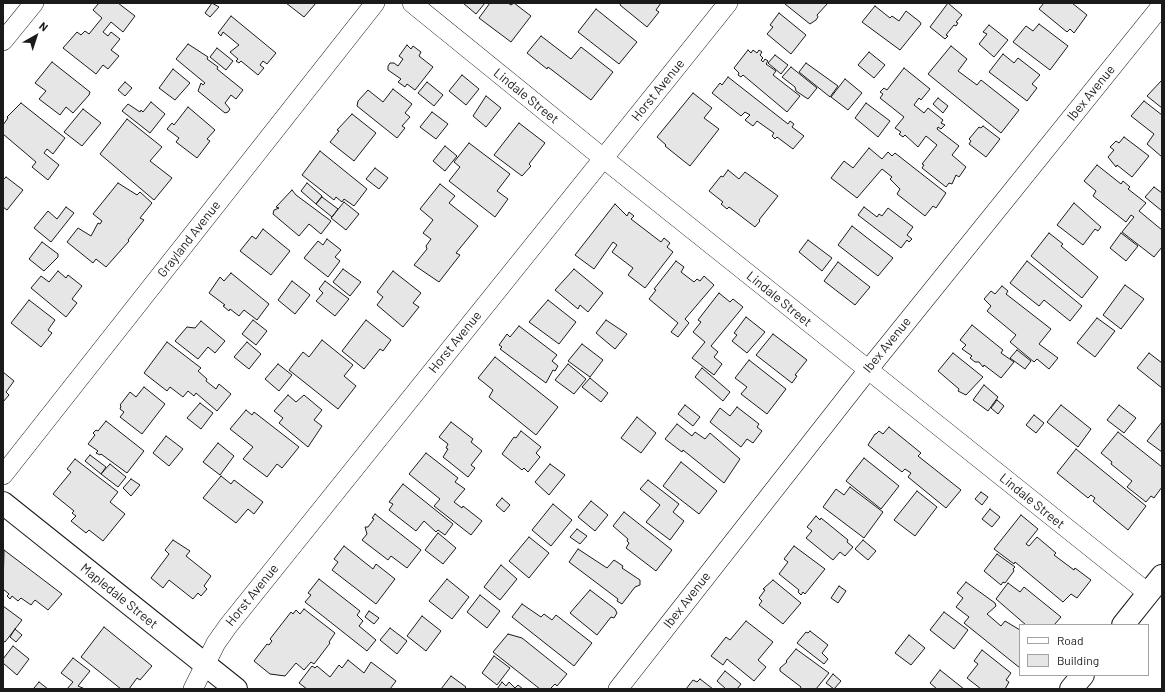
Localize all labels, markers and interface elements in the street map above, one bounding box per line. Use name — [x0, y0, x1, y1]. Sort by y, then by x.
north arrow — [16, 16, 56, 56]
text: N — [37, 19, 51, 34]
street label: Horst Avenue — [628, 56, 688, 124]
street label: Ibex Avenue — [1064, 62, 1118, 124]
street label: Lindale Street — [490, 65, 562, 127]
street label: Grayland Avenue — [154, 198, 224, 280]
street label: Lindale Street — [743, 268, 815, 330]
street label: Horst Avenue — [425, 308, 485, 376]
street label: Ibex Avenue — [860, 314, 914, 376]
street label: Lindale Street — [996, 470, 1068, 532]
street label: Mapledale Street — [77, 560, 161, 632]
street label: Horst Avenue — [222, 561, 282, 629]
street label: Ibex Avenue — [660, 569, 714, 631]
legend — [1019, 624, 1149, 676]
text: Road — [1057, 633, 1084, 647]
text: Building — [1057, 653, 1099, 667]

